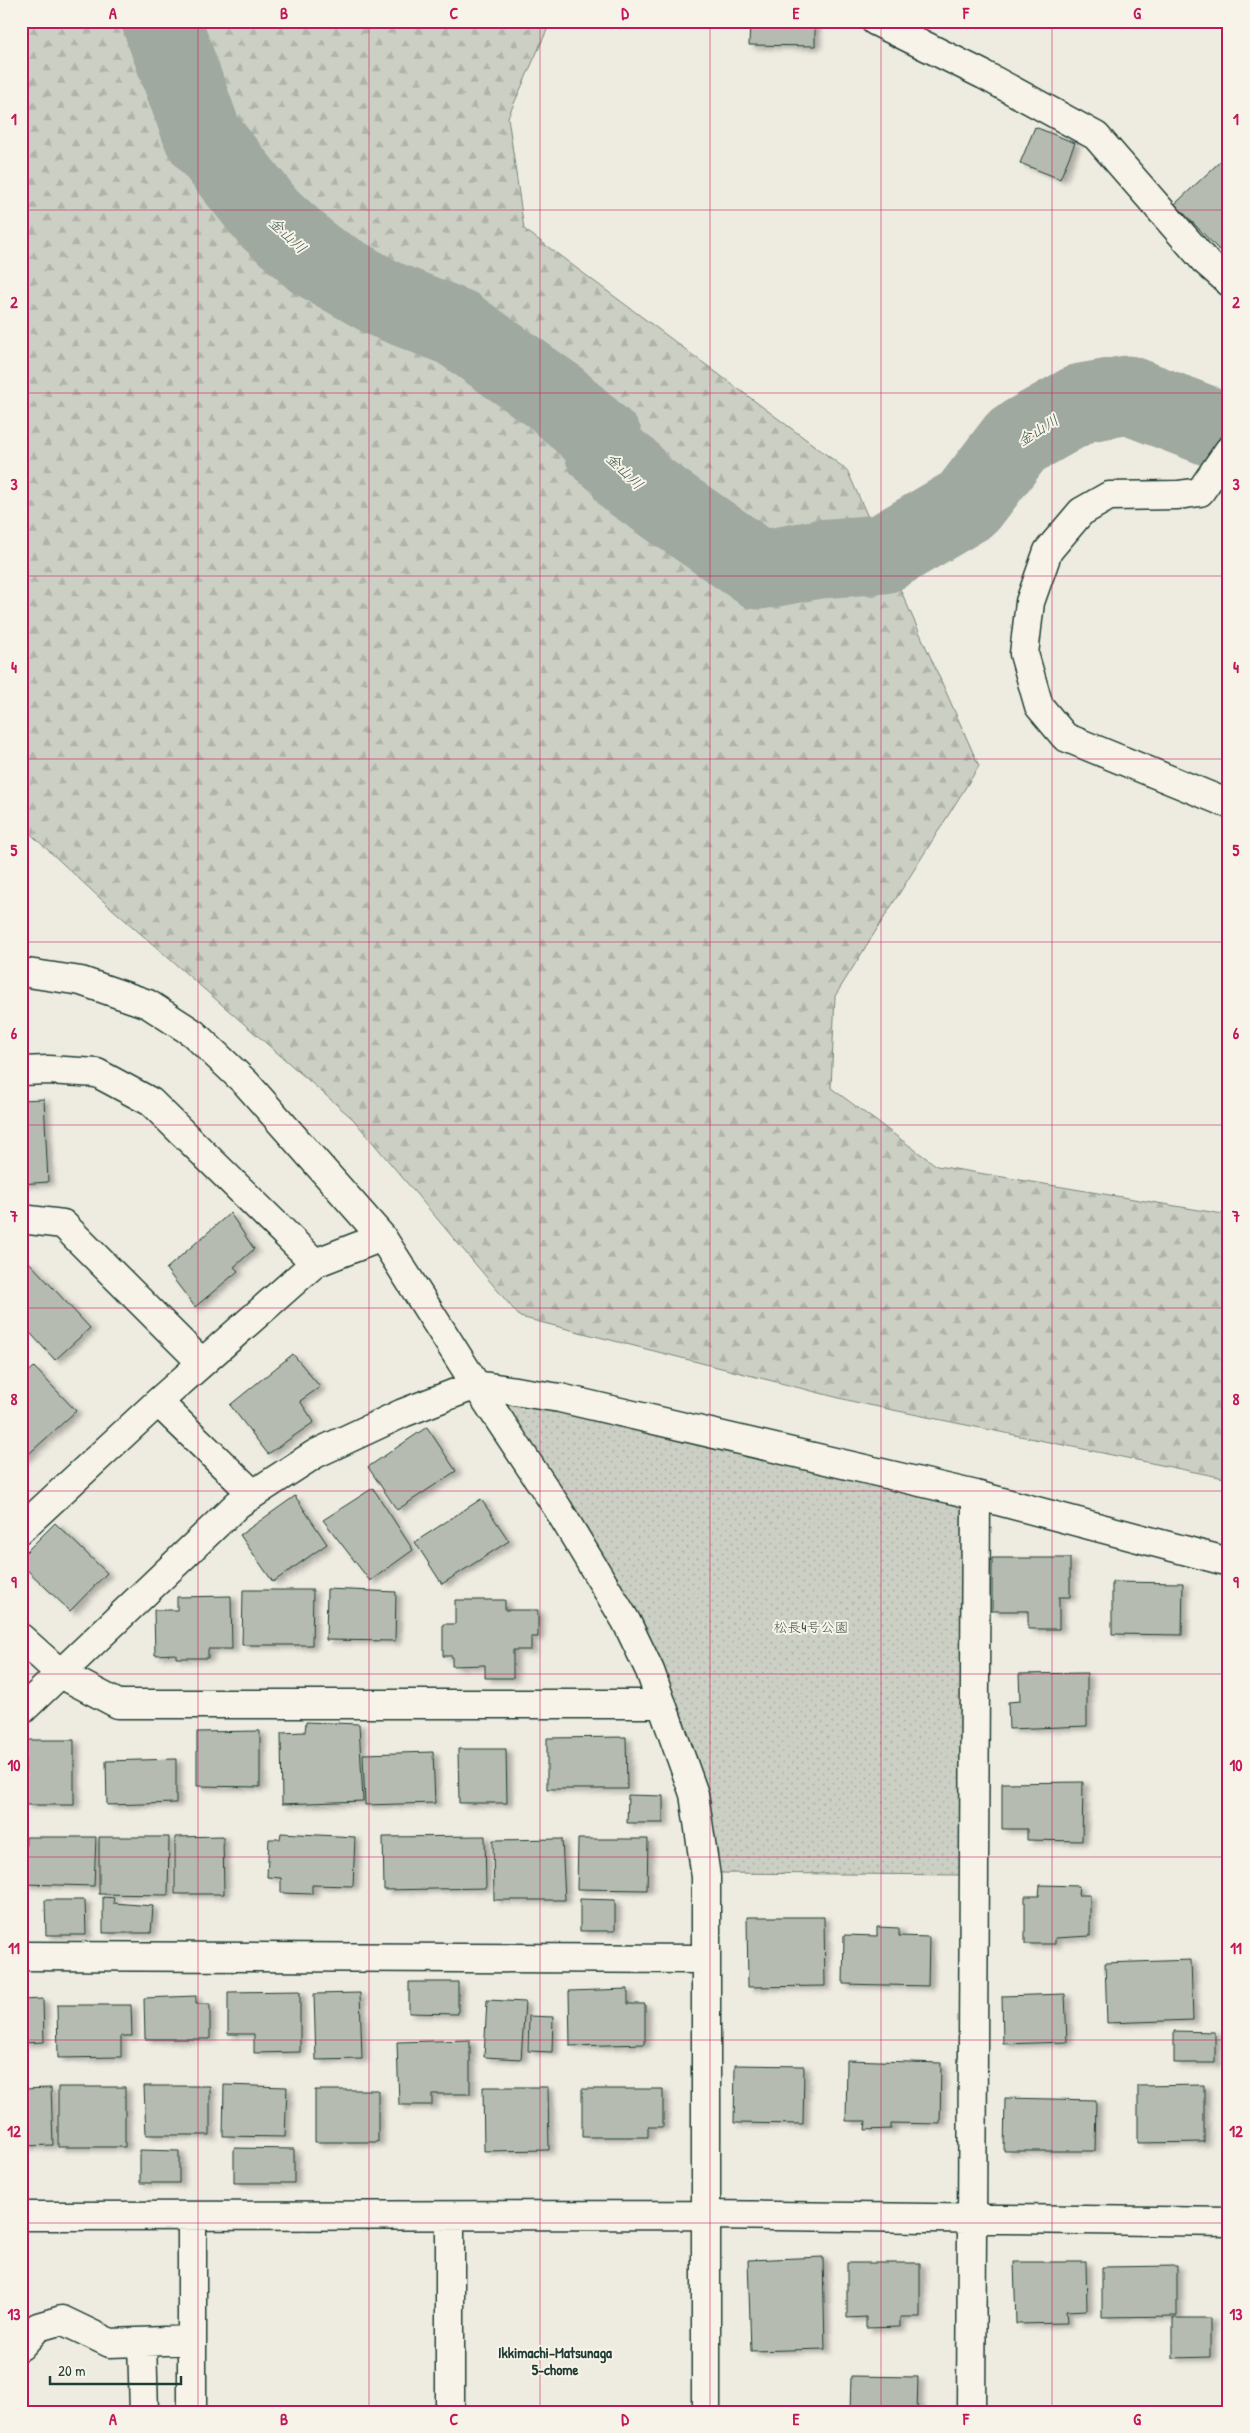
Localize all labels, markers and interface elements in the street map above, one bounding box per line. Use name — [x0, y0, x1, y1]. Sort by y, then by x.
text: A — [109, 2, 117, 24]
text: B — [280, 2, 288, 24]
text: C — [450, 2, 459, 24]
text: D — [621, 2, 629, 24]
text: E — [792, 2, 800, 24]
text: F — [962, 2, 970, 24]
text: G — [1133, 2, 1141, 24]
text: 1 — [11, 108, 17, 130]
text: 1 — [1233, 108, 1239, 130]
water label: 金山川 — [264, 212, 312, 258]
text: 2 — [10, 291, 18, 313]
text: 2 — [1232, 291, 1240, 313]
water label: 金山川 — [1013, 409, 1063, 451]
water label: 金山川 — [602, 448, 648, 494]
text: 3 — [10, 473, 18, 495]
text: 3 — [1232, 473, 1240, 495]
text: 4 — [11, 656, 17, 678]
text: 4 — [1233, 656, 1239, 678]
text: 5 — [11, 839, 18, 861]
text: 5 — [1233, 839, 1240, 861]
text: 6 — [11, 1022, 18, 1044]
text: 6 — [1233, 1022, 1240, 1044]
text: 7 — [9, 1205, 18, 1227]
text: 7 — [1231, 1205, 1240, 1227]
text: 8 — [11, 1388, 18, 1410]
text: 8 — [1233, 1388, 1240, 1410]
text: 9 — [11, 1571, 17, 1593]
text: 9 — [1233, 1571, 1239, 1593]
park label: 松長4号公園 — [773, 1617, 849, 1636]
text: 10 — [8, 1754, 20, 1776]
text: 10 — [1230, 1754, 1242, 1776]
text: 11 — [8, 1937, 20, 1959]
text: 11 — [1230, 1937, 1242, 1959]
text: 12 — [7, 2120, 21, 2142]
text: 12 — [1229, 2120, 1243, 2142]
text: 13 — [8, 2303, 20, 2325]
text: 13 — [1230, 2303, 1242, 2325]
district label: Ikkimachi-Matsunaga 5-chome — [498, 2342, 612, 2380]
scale bar — [50, 2353, 181, 2385]
text: 20 m — [58, 2360, 85, 2381]
text: A — [109, 2408, 117, 2430]
text: B — [280, 2408, 288, 2430]
text: C — [450, 2408, 459, 2430]
text: D — [621, 2408, 629, 2430]
text: E — [792, 2408, 800, 2430]
text: F — [962, 2408, 970, 2430]
text: G — [1133, 2408, 1141, 2430]

